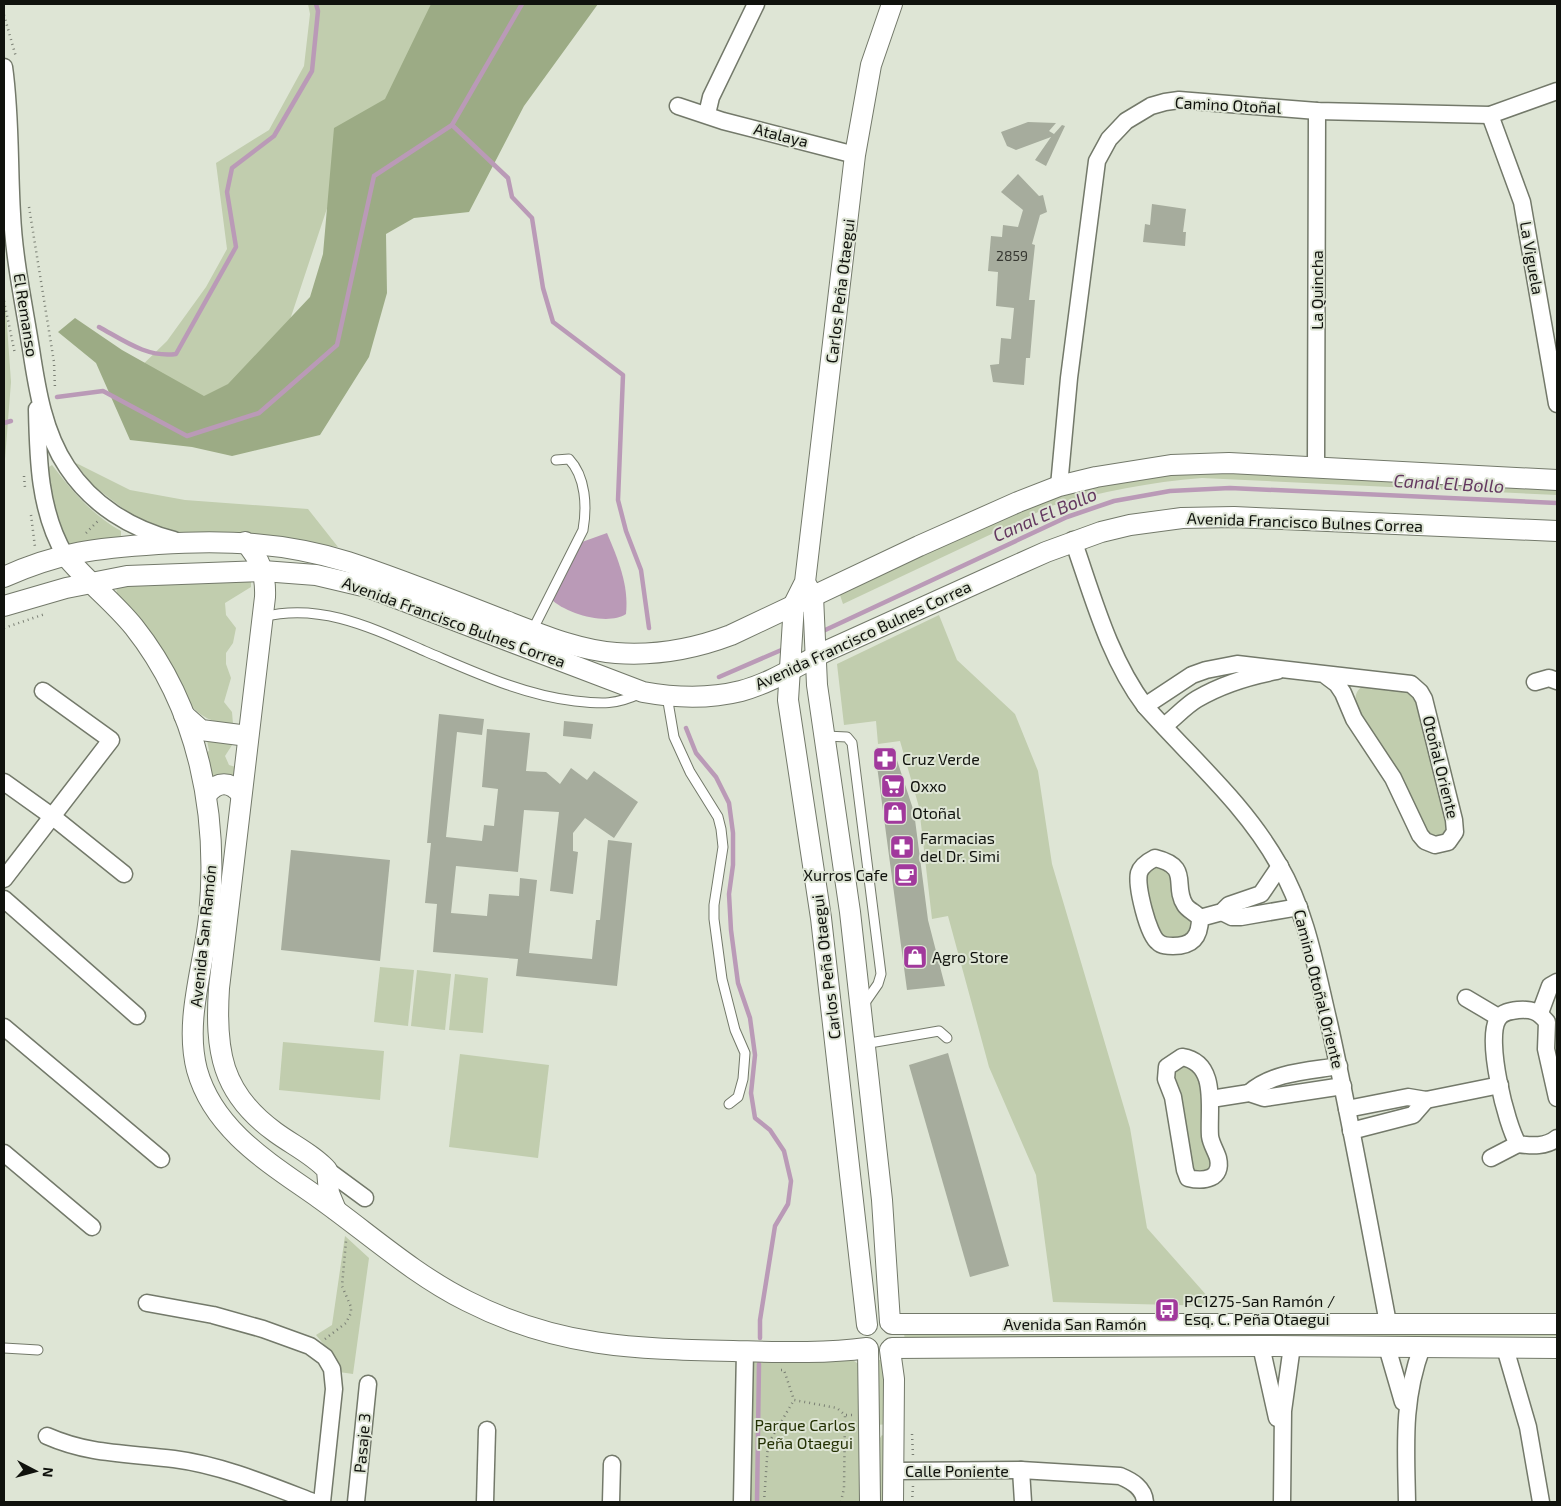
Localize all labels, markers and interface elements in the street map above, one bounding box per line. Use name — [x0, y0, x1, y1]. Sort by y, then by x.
street label: Camino Otoñal — [1174, 92, 1282, 117]
street label: Atalaya — [752, 119, 810, 150]
street label: Carlos Peña Otaegui — [821, 218, 858, 364]
street label: La Viguela — [1517, 220, 1548, 296]
house number: 2859 — [996, 247, 1028, 264]
street label: La Quincha — [1307, 250, 1327, 330]
street label: El Remanso — [10, 272, 42, 358]
water label: Canal El Bollo — [1393, 469, 1505, 497]
water label: Canal El Bollo — [989, 482, 1100, 546]
street label: Avenida Francisco Bulnes Correa — [1187, 508, 1423, 535]
street label: Avenida Francisco Bulnes Correa — [340, 572, 568, 671]
street label: Avenida Francisco Bulnes Correa — [752, 576, 974, 693]
street label: Otoñal Oriente — [1420, 713, 1463, 820]
pharmacy icon: Cruz Verde — [872, 746, 898, 772]
place label: Cruz Verde — [902, 749, 980, 768]
supermarket icon: Oxxo — [880, 773, 906, 799]
place label: Oxxo — [910, 776, 947, 795]
shop icon: Otoñal — [882, 800, 908, 826]
place label: Otoñal — [912, 803, 961, 822]
place label: Farmacias del Dr. Simi — [920, 828, 1000, 865]
pharmacy icon: Farmacias del Dr. Simi — [889, 834, 915, 860]
cafe icon: Xurros Cafe — [893, 862, 919, 888]
street label: Avenida San Ramón — [186, 864, 219, 1008]
place label: Xurros Cafe — [803, 865, 888, 884]
street label: Carlos Peña Otaegui — [807, 894, 844, 1040]
street label: Camino Otoñal Oriente — [1291, 907, 1348, 1070]
shop icon: Agro Store — [902, 944, 928, 970]
place label: Agro Store — [932, 947, 1009, 966]
place label: PC1275-San Ramón / Esq. C. Peña Otaegui — [1184, 1291, 1335, 1328]
bus stop icon: PC1275-San Ramón / Esq. C. Peña Otaegui — [1154, 1297, 1180, 1323]
street label: Avenida San Ramón — [1003, 1314, 1147, 1333]
street label: Pasaje 3 — [349, 1412, 375, 1474]
park label: Parque Carlos Peña Otaegui — [754, 1415, 856, 1452]
north arrow — [10, 1446, 60, 1496]
street label: Calle Poniente — [905, 1461, 1009, 1480]
text: N — [39, 1466, 57, 1478]

